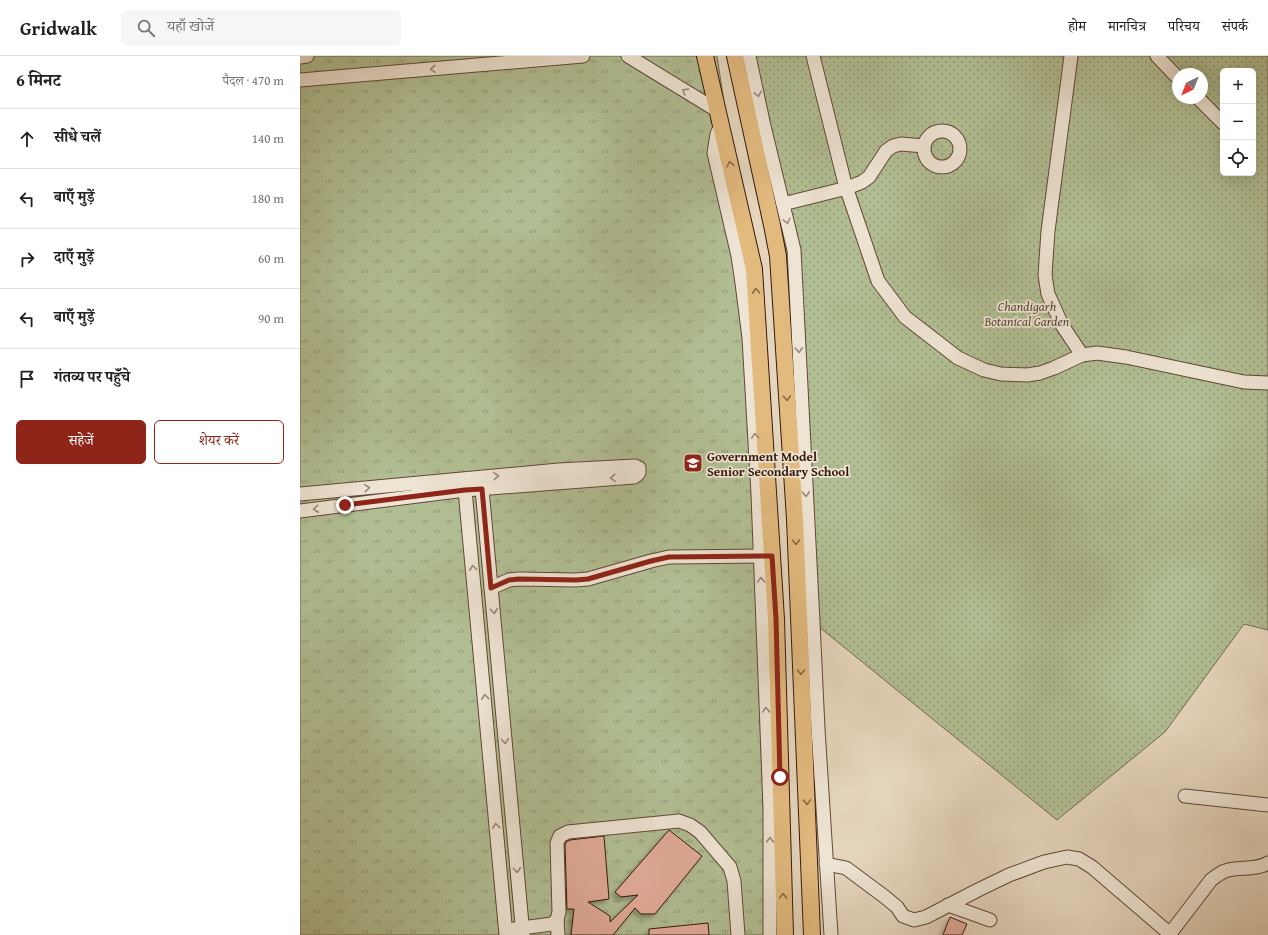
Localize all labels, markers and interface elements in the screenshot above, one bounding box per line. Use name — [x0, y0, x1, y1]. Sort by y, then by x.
search box — [121, 10, 401, 46]
text: Gridwalk — [20, 14, 97, 42]
text: यहाँ खोजें — [167, 15, 214, 36]
text: होम — [1068, 16, 1086, 36]
text: मानचित्र — [1108, 16, 1146, 36]
text: परिचय — [1168, 16, 1200, 36]
text: संपर्क — [1222, 16, 1248, 36]
icon: search — [135, 17, 157, 39]
one-way arrow — [430, 64, 436, 73]
text: 6 मिनट — [16, 67, 61, 92]
north arrow — [1172, 68, 1208, 104]
map controls — [1220, 68, 1256, 176]
button: + — [1220, 68, 1256, 104]
text: पैदल · 470 m — [223, 71, 284, 90]
one-way arrow — [682, 88, 689, 96]
one-way arrow — [753, 91, 761, 97]
button: − — [1220, 104, 1256, 140]
text: सीधे चलें — [54, 126, 101, 147]
icon: ahead — [16, 128, 38, 150]
text: 140 m — [252, 129, 284, 148]
button: locate — [1220, 140, 1256, 176]
one-way arrow — [727, 160, 735, 167]
text: बाएँ मुड़ें — [54, 186, 95, 207]
icon: left — [16, 188, 38, 210]
text: 180 m — [252, 189, 284, 208]
one-way arrow — [782, 217, 791, 224]
text: दाएँ मुड़ें — [54, 246, 94, 267]
icon: right — [16, 248, 38, 270]
text: 60 m — [258, 249, 284, 268]
one-way arrow — [751, 288, 760, 294]
park label: Chandigarh Botanical Garden — [984, 297, 1070, 331]
text: बाएँ मुड़ें — [54, 306, 95, 327]
icon: left — [16, 308, 38, 330]
text: 90 m — [258, 309, 284, 328]
one-way arrow — [795, 347, 803, 353]
text: गंतव्य पर पहुँचे — [54, 366, 130, 387]
icon: arrive — [16, 368, 38, 390]
one-way arrow — [783, 395, 792, 401]
button: सहेजें — [16, 420, 146, 464]
button: शेयर करें — [154, 420, 284, 464]
one-way arrow — [750, 433, 759, 439]
place label: Government Model Senior Secondary School — [707, 447, 849, 481]
school or university icon: Government Model Senior Secondary School — [682, 452, 704, 474]
one-way arrow — [493, 472, 499, 481]
one-way arrow — [610, 474, 616, 483]
one-way arrow — [364, 484, 370, 493]
one-way arrow — [802, 491, 810, 497]
route end — [336, 496, 354, 514]
one-way arrow — [313, 504, 319, 513]
one-way arrow — [792, 539, 800, 545]
one-way arrow — [468, 565, 477, 571]
one-way arrow — [757, 577, 765, 583]
one-way arrow — [489, 608, 498, 614]
one-way arrow — [797, 669, 806, 675]
one-way arrow — [480, 694, 489, 700]
one-way arrow — [762, 707, 770, 713]
one-way arrow — [501, 738, 510, 744]
route start — [771, 768, 789, 786]
one-way arrow — [803, 799, 811, 805]
one-way arrow — [492, 823, 501, 829]
one-way arrow — [766, 837, 774, 843]
one-way arrow — [513, 867, 522, 873]
one-way arrow — [779, 893, 788, 899]

